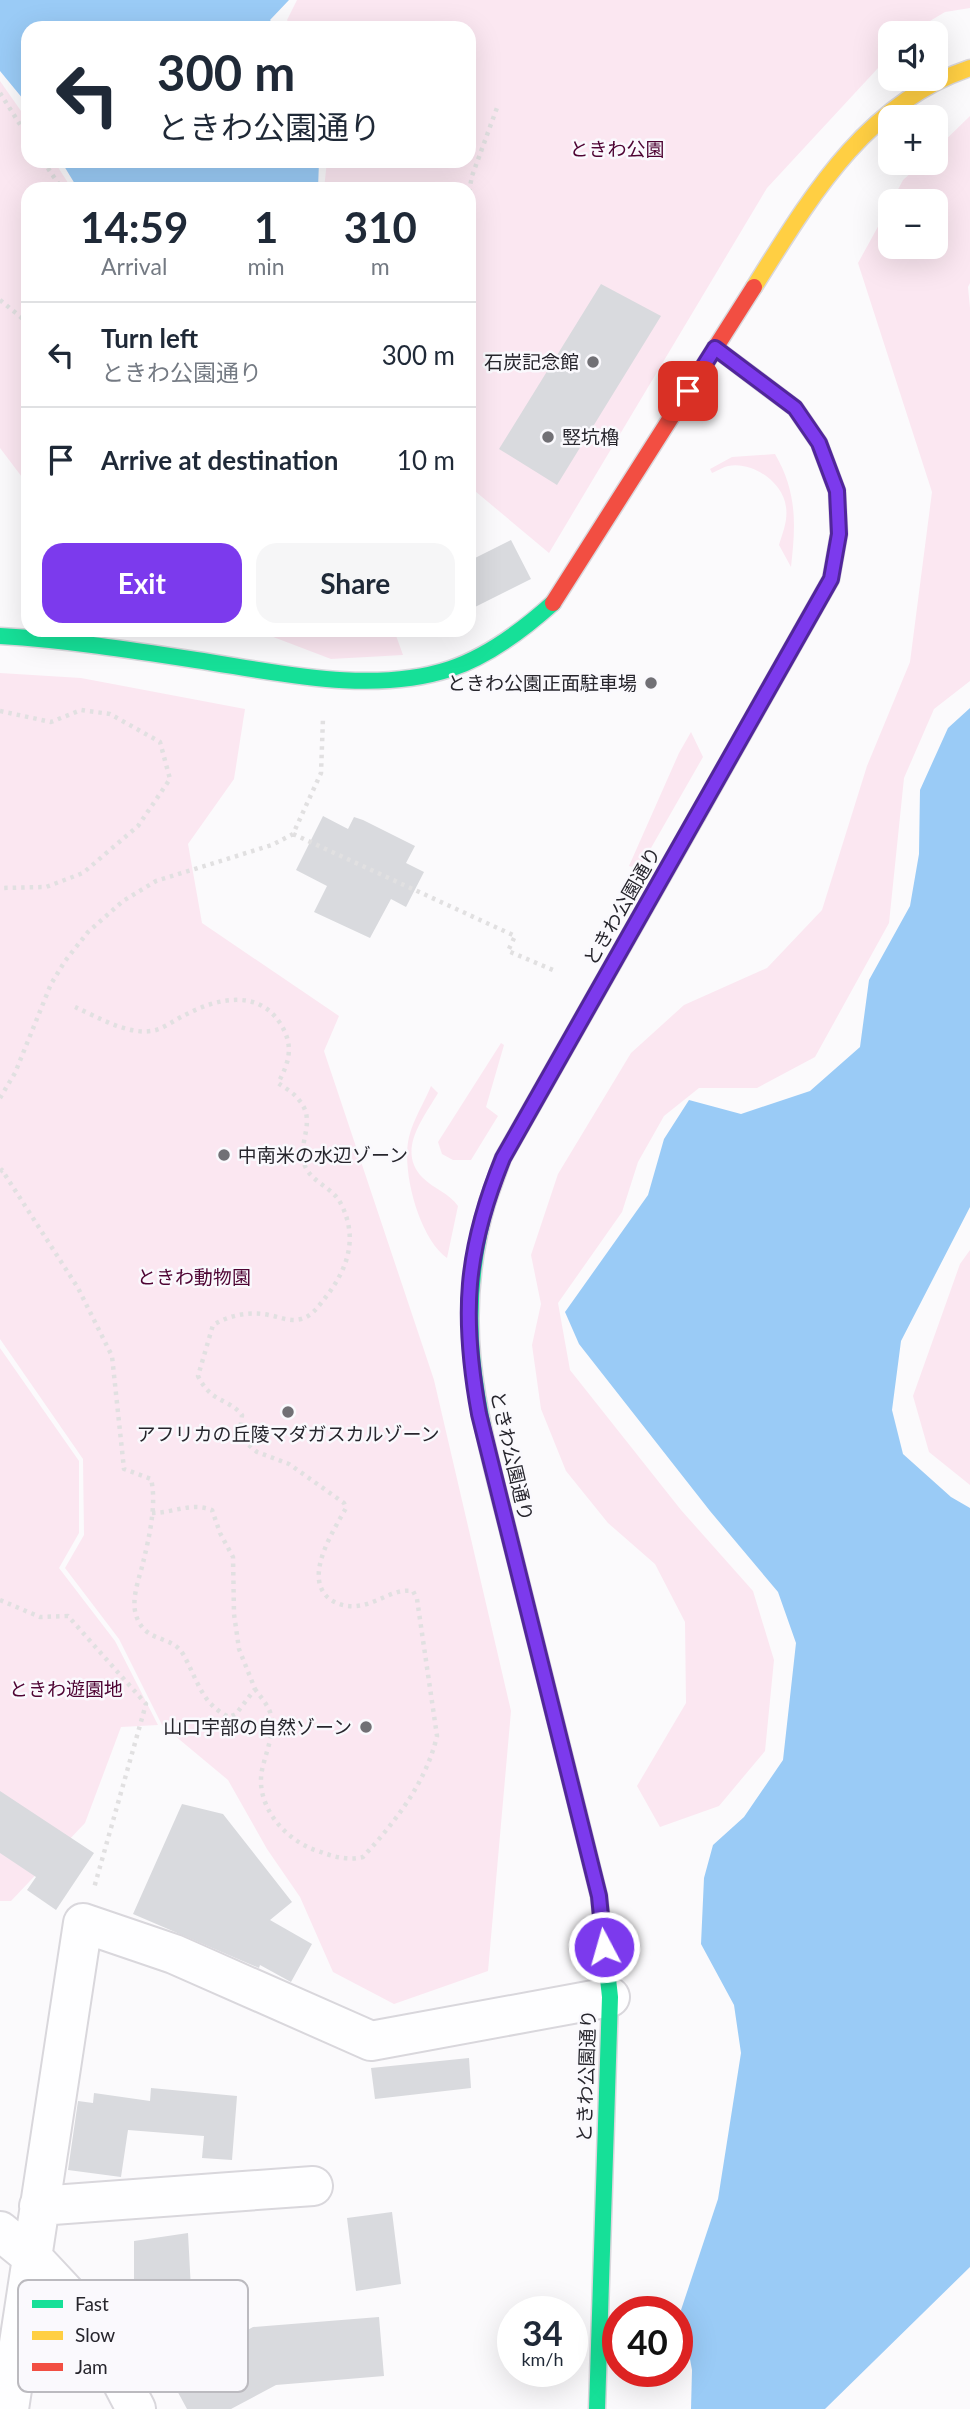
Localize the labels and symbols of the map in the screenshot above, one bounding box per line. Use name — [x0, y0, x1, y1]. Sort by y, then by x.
park label: ときわ公園 — [569, 137, 665, 160]
place label: 石炭記念館 — [484, 350, 579, 373]
marker: 石炭記念館 — [585, 354, 601, 370]
pin — [658, 361, 718, 421]
place label: 竪坑櫓 — [562, 425, 619, 448]
marker: 竪坑櫓 — [540, 429, 556, 445]
place label: ときわ公園正面駐車場 — [447, 671, 637, 694]
marker: ときわ公園正面駐車場 — [643, 675, 659, 691]
street label: ときわ公園通り — [578, 842, 665, 969]
place label: 中南米の水辺ゾーン — [238, 1143, 408, 1166]
marker: 中南米の水辺ゾーン — [216, 1147, 232, 1163]
park label: ときわ動物園 — [137, 1265, 251, 1288]
street label: ときわ公園通り — [486, 1388, 539, 1523]
marker: アフリカの丘陵マダガスカルゾーン — [280, 1404, 296, 1420]
place label: アフリカの丘陵マダガスカルゾーン — [136, 1422, 440, 1445]
park label: ときわ遊園地 — [9, 1677, 123, 1700]
place label: 山口宇部の自然ゾーン — [163, 1715, 352, 1738]
marker: 山口宇部の自然ゾーン — [358, 1719, 374, 1735]
position arrow — [567, 1910, 641, 1984]
street label: ときわ公園通り — [572, 2009, 599, 2143]
legend — [18, 2280, 248, 2392]
text: Fast — [75, 2292, 109, 2315]
speed limit sign: 40 — [602, 2296, 693, 2387]
text: Slow — [75, 2323, 115, 2346]
text: Jam — [75, 2355, 108, 2378]

